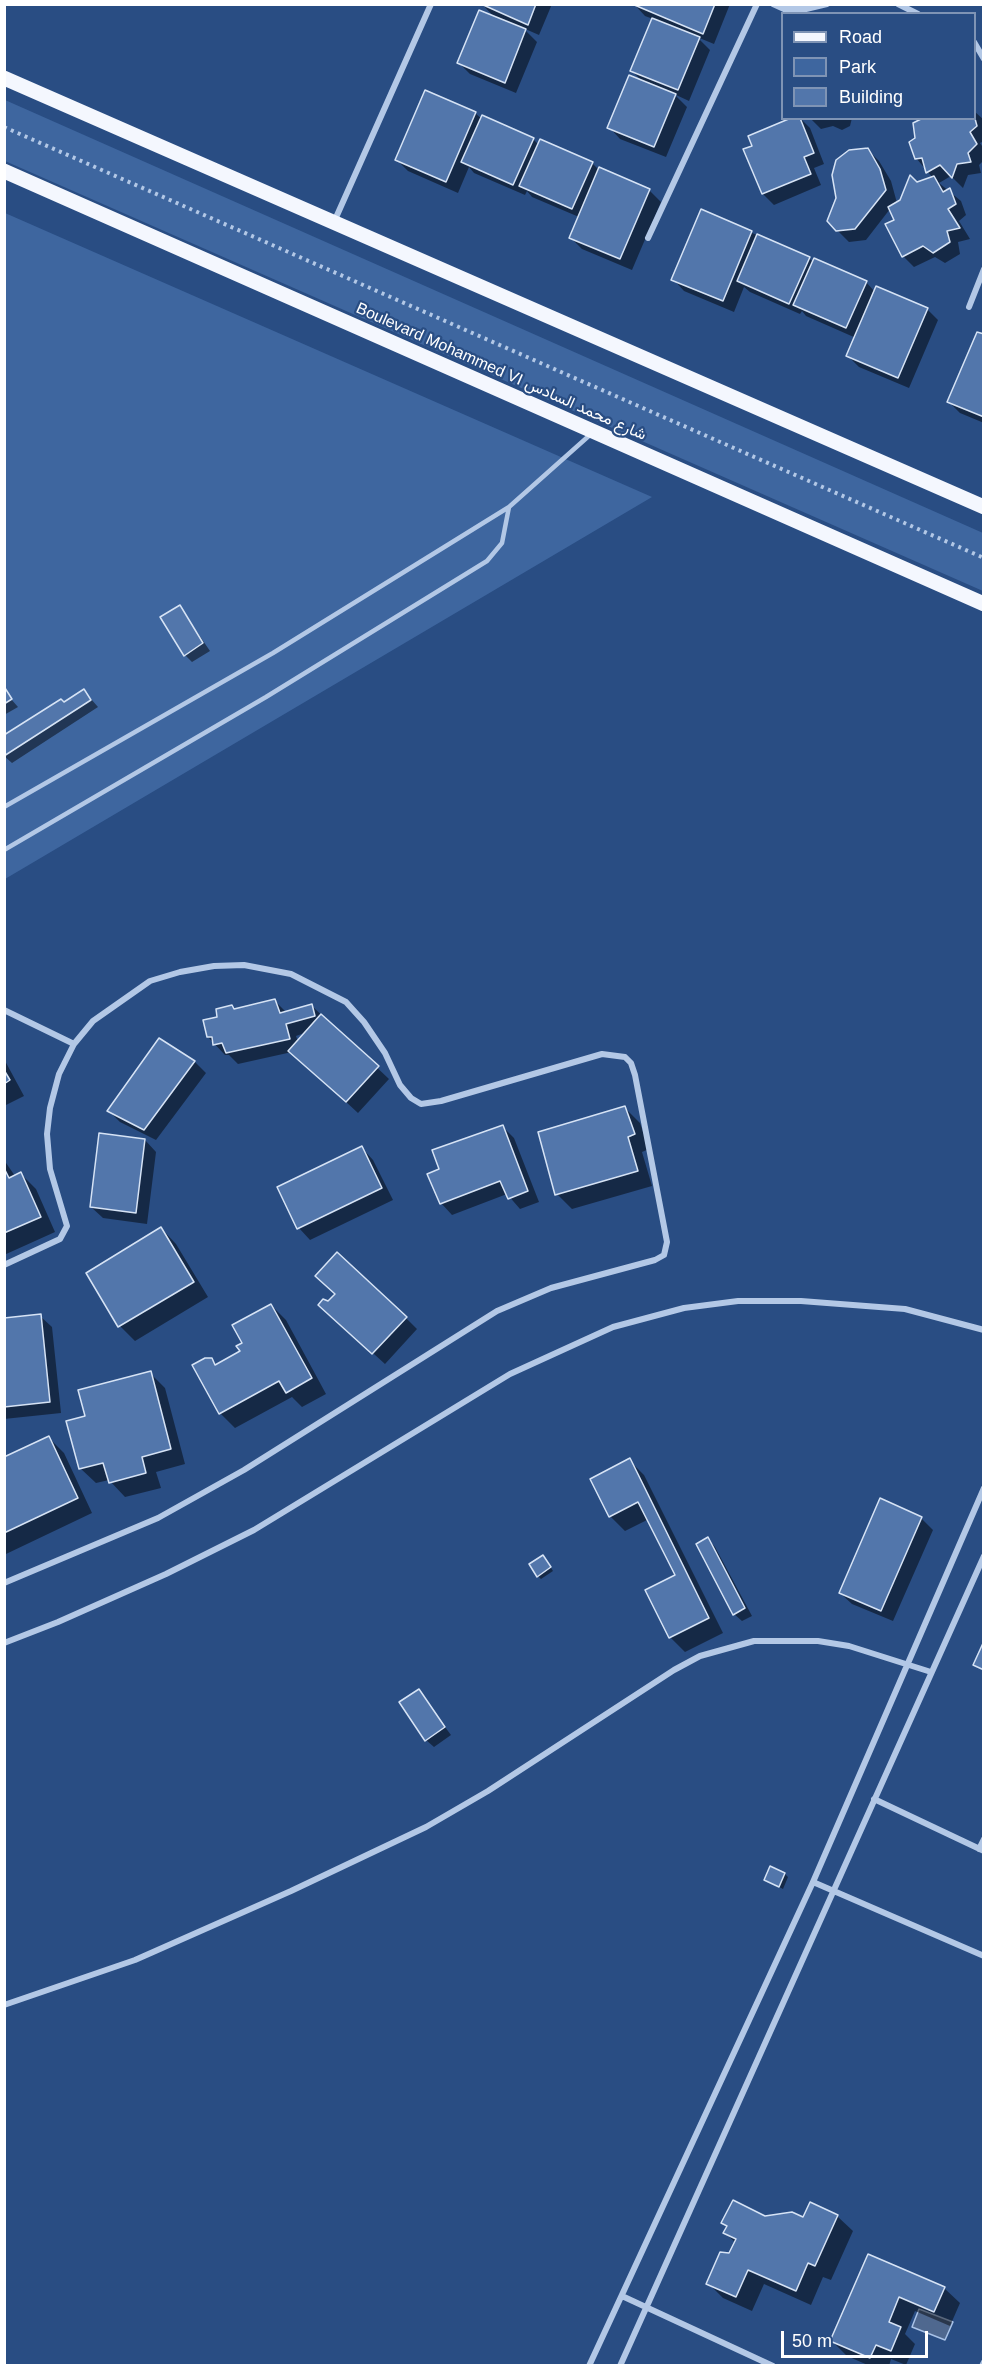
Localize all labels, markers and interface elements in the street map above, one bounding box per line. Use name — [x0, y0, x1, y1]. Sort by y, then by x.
legend — [781, 12, 976, 120]
text: Road — [839, 27, 882, 47]
text: Park — [839, 57, 876, 77]
text: Building — [839, 87, 903, 107]
street label: Boulevard Mohammed VI شارع محمد السادس — [353, 299, 649, 445]
scale bar — [784, 2319, 931, 2357]
text: 50 m — [792, 2331, 832, 2351]

